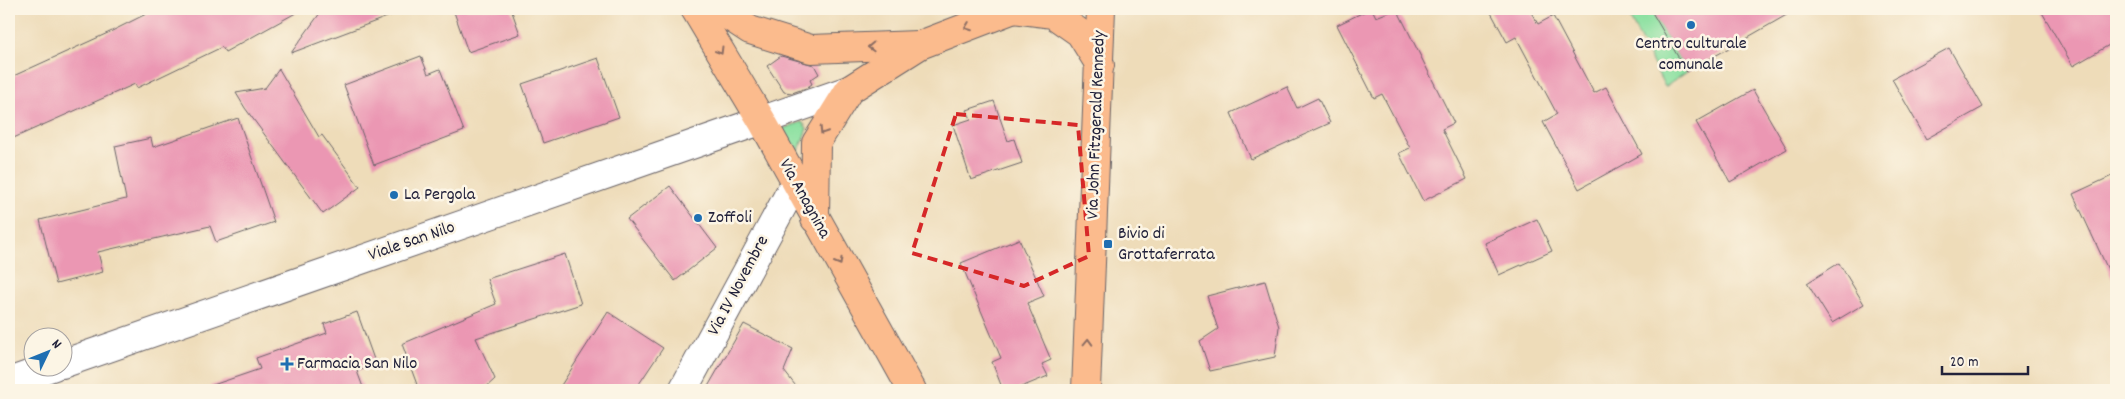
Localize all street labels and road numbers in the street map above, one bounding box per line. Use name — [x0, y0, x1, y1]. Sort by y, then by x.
street label: Via John Fitzgerald Kennedy — [1081, 29, 1113, 220]
street label: Via Anagnina — [772, 155, 836, 244]
street label: Viale San Nilo — [365, 216, 459, 268]
street label: Via IV Novembre — [702, 232, 776, 340]

